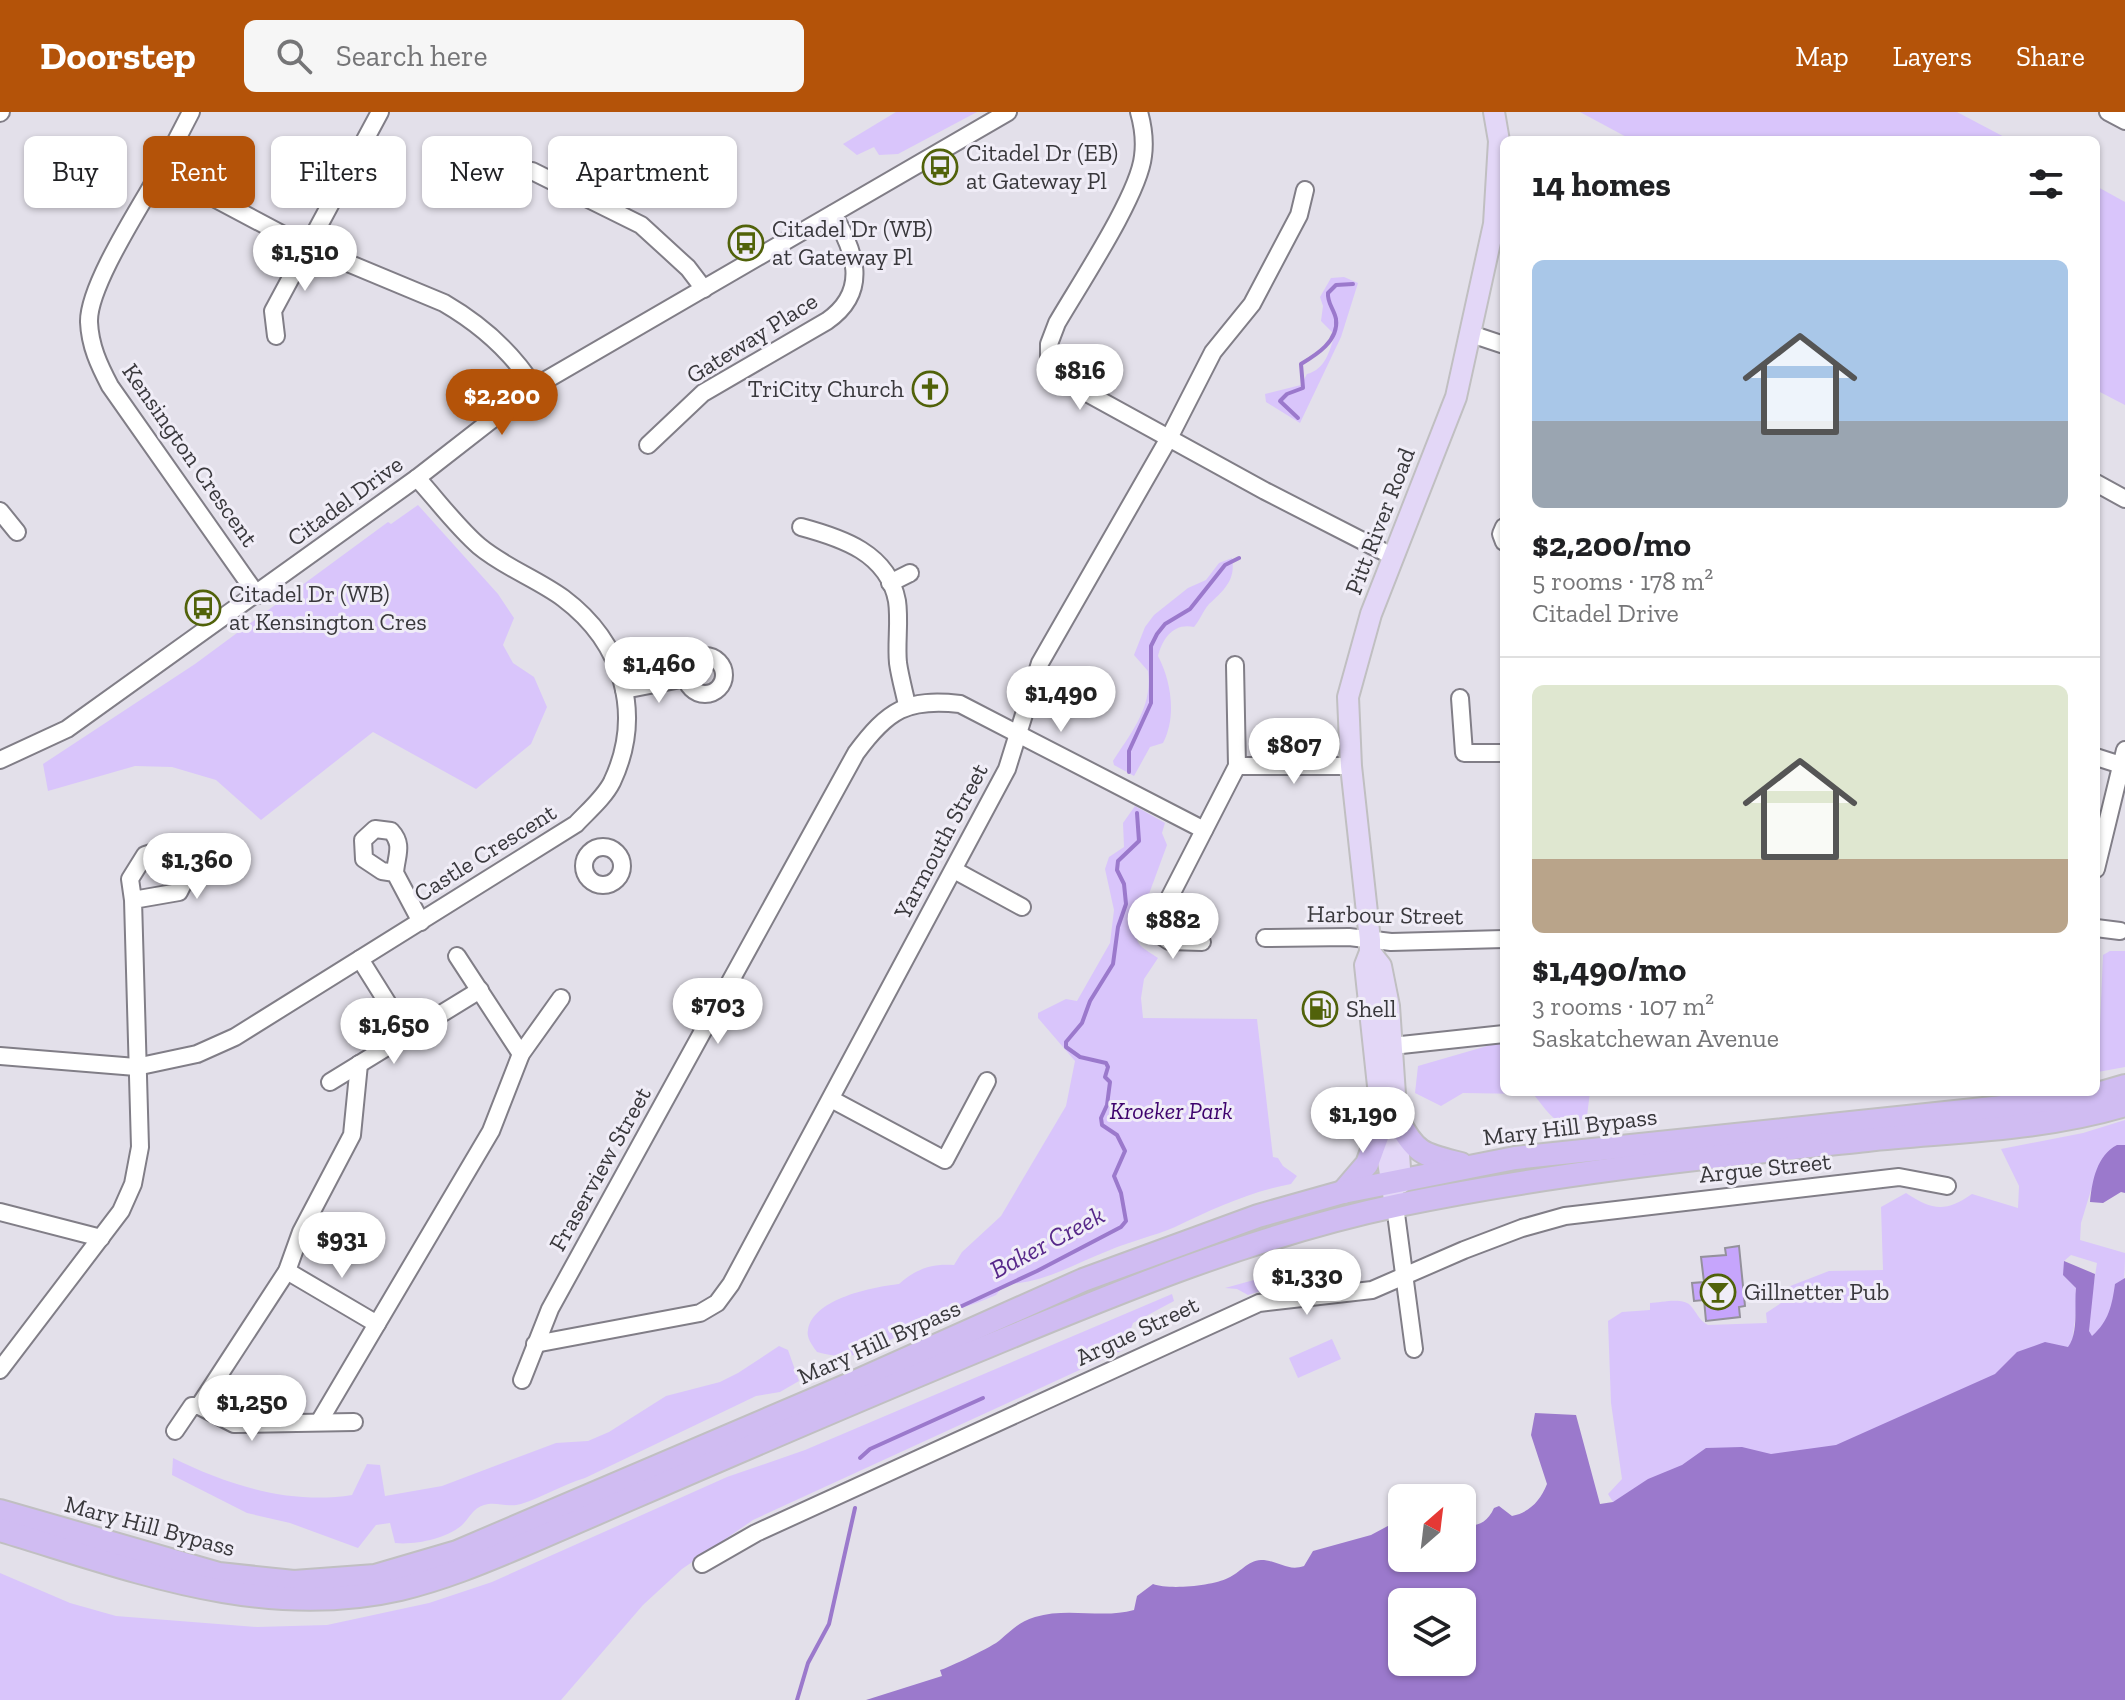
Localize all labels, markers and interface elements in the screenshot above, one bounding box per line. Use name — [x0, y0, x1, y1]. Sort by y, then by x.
search box — [244, 20, 804, 92]
text: Doorstep — [40, 33, 196, 79]
icon: search — [272, 34, 316, 78]
text: Search here — [336, 38, 488, 74]
text: Map — [1795, 40, 1849, 73]
text: Layers — [1893, 40, 1972, 73]
text: Share — [2016, 40, 2085, 73]
chip: Buy — [24, 136, 127, 208]
chip: Rent — [143, 136, 255, 208]
chip: Filters — [271, 136, 406, 208]
chip: New — [422, 136, 532, 208]
chip: Apartment — [548, 136, 737, 208]
place label: Citadel Dr (EB) at Gateway Pl — [966, 138, 1118, 195]
bus stop icon: Citadel Dr (EB) at Gateway Pl — [921, 148, 959, 186]
icon: filters — [2024, 162, 2068, 206]
text: 14 homes — [1532, 164, 1671, 205]
place label: Citadel Dr (WB) at Gateway Pl — [772, 214, 933, 271]
bus stop icon: Citadel Dr (WB) at Gateway Pl — [727, 224, 765, 262]
pin: $1,510 — [240, 225, 370, 293]
text: $1,510 — [271, 235, 339, 267]
street label: Gateway Place — [681, 286, 823, 389]
icon: home — [1728, 312, 1872, 456]
pin: $816 — [1033, 344, 1127, 412]
text: $816 — [1054, 354, 1106, 386]
street label: Kensington Crescent — [116, 358, 265, 552]
pin: $2,200 — [437, 369, 567, 437]
church icon: TriCity Church — [911, 370, 949, 408]
place label: TriCity Church — [748, 374, 905, 403]
text: $2,200 — [464, 379, 540, 411]
street label: Pitt River Road — [1338, 443, 1421, 598]
street label: Citadel Drive — [281, 449, 408, 552]
text: $2,200/mo — [1532, 524, 1691, 565]
text: 5 rooms · 178 m² — [1532, 565, 1713, 597]
place label: Citadel Dr (WB) at Kensington Cres — [229, 579, 427, 636]
bus stop icon: Citadel Dr (WB) at Kensington Cres — [184, 589, 222, 627]
text: Citadel Drive — [1532, 597, 1679, 629]
pin: $1,460 — [594, 637, 724, 705]
text: $1,460 — [623, 647, 695, 679]
pin: $1,490 — [996, 666, 1126, 734]
text: $1,490 — [1025, 676, 1097, 708]
pin: $807 — [1247, 718, 1341, 786]
text: $807 — [1267, 728, 1321, 760]
icon: home — [1728, 737, 1872, 881]
street label: Yarmouth Street — [887, 758, 994, 924]
street label: Castle Crescent — [408, 797, 561, 908]
pin: $1,360 — [132, 833, 262, 901]
text: $1,360 — [161, 843, 233, 875]
pin: $882 — [1126, 893, 1220, 961]
street label: Harbour Street — [1307, 899, 1464, 930]
text: $882 — [1146, 903, 1200, 935]
text: $1,490/mo — [1532, 949, 1686, 990]
pin: $703 — [671, 978, 765, 1046]
text: $703 — [691, 988, 745, 1020]
fuel station icon: Shell — [1301, 990, 1339, 1028]
text: 3 rooms · 107 m² — [1532, 990, 1714, 1022]
place label: Shell — [1346, 994, 1396, 1023]
pin: $1,650 — [329, 998, 459, 1066]
text: $1,650 — [358, 1008, 430, 1040]
text: Saskatchewan Avenue — [1532, 1022, 1779, 1054]
street label: Fraserview Street — [542, 1081, 657, 1256]
pin: $1,190 — [1298, 1087, 1428, 1155]
park label: Kroeker Park — [1109, 1096, 1233, 1125]
text: $1,190 — [1329, 1097, 1397, 1129]
street label: Mary Hill Bypass — [1481, 1101, 1659, 1152]
street label: Argue Street — [1698, 1146, 1832, 1189]
water label: Baker Creek — [984, 1199, 1110, 1285]
pin: $931 — [295, 1212, 389, 1280]
text: $931 — [316, 1222, 368, 1254]
pin: $1,330 — [1242, 1249, 1372, 1317]
text: $1,330 — [1271, 1259, 1343, 1291]
bar icon: Gillnetter Pub — [1699, 1273, 1737, 1311]
place label: Gillnetter Pub — [1744, 1277, 1889, 1306]
street label: Argue Street — [1071, 1289, 1203, 1372]
street label: Mary Hill Bypass — [793, 1293, 965, 1390]
pin: $1,250 — [187, 1375, 317, 1443]
text: $1,250 — [216, 1385, 288, 1417]
north arrow — [1388, 1484, 1476, 1572]
map controls — [1388, 1484, 1476, 1676]
street label: Mary Hill Bypass — [62, 1489, 238, 1562]
button: layers — [1388, 1588, 1476, 1676]

